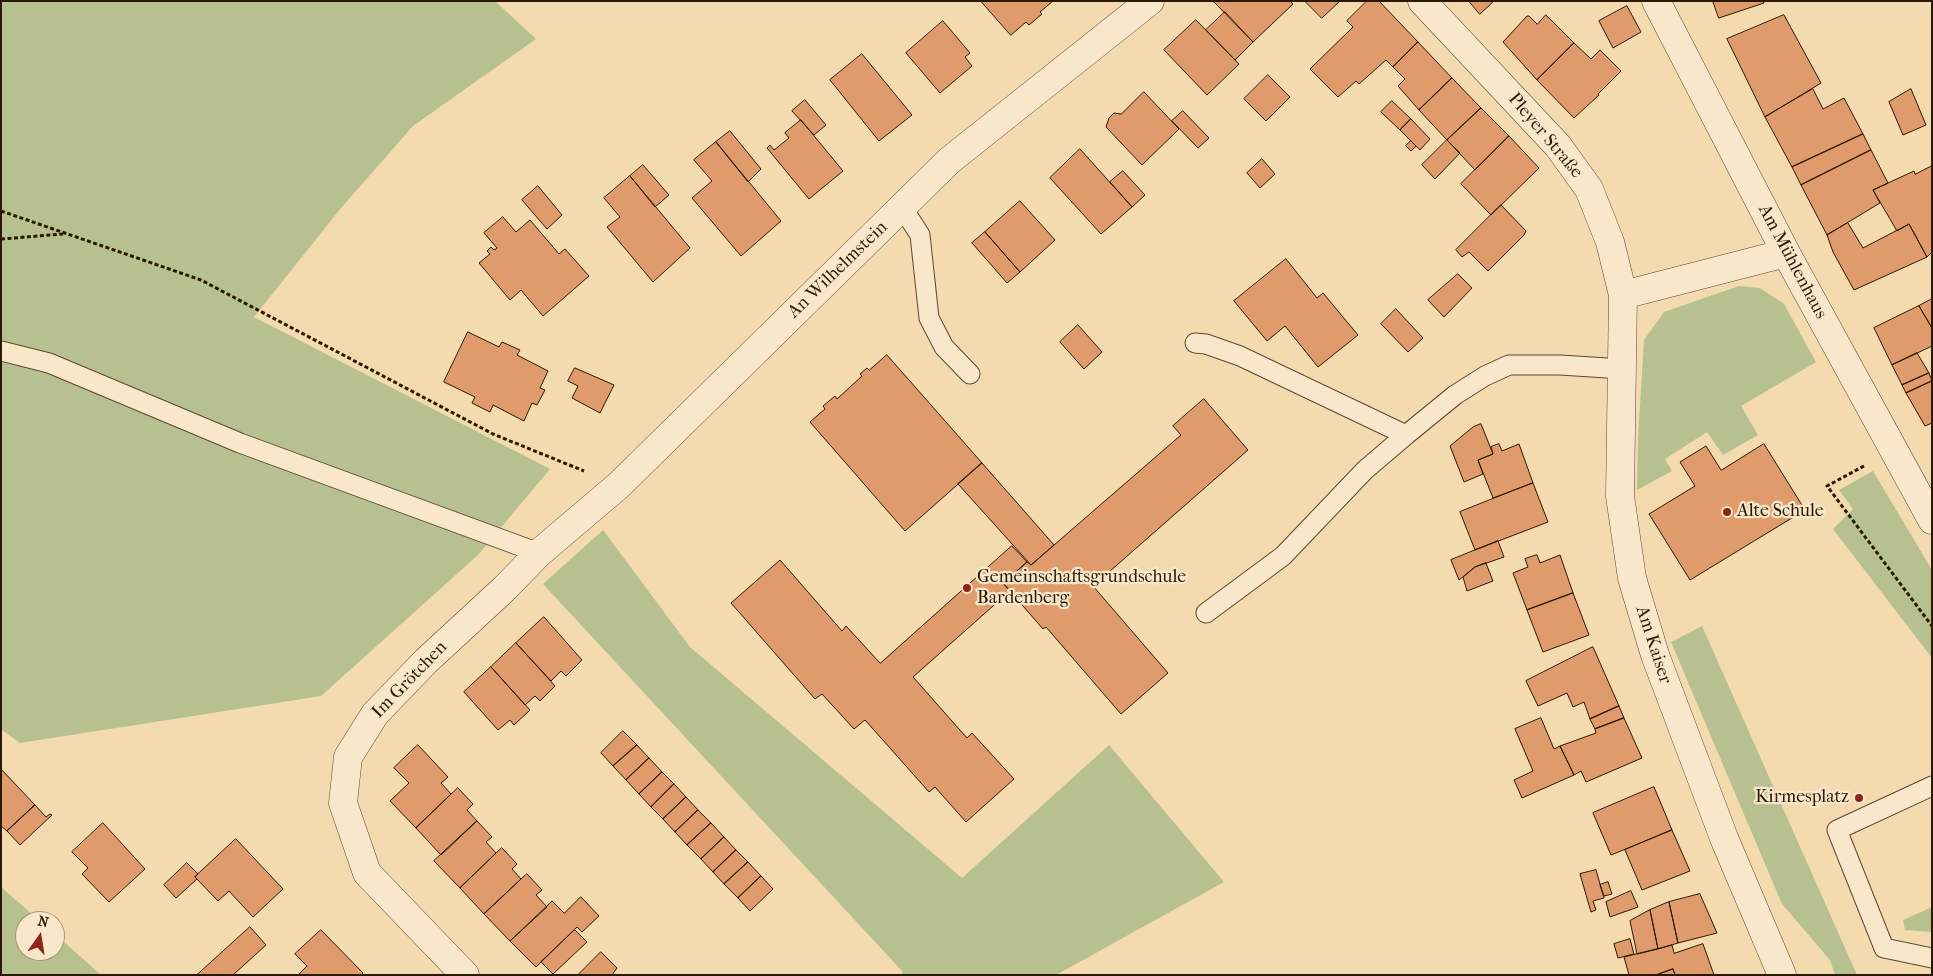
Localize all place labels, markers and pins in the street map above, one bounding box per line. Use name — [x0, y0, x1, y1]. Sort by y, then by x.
place label: Alte Schule — [1737, 501, 1824, 523]
marker: Alte Schule — [1721, 506, 1733, 518]
place label: Gemeinschaftsgrundschule Bardenberg — [977, 567, 1186, 610]
marker: Gemeinschaftsgrundschule Bardenberg — [961, 582, 973, 594]
place label: Kirmesplatz — [1755, 787, 1849, 809]
marker: Kirmesplatz — [1853, 792, 1865, 804]

